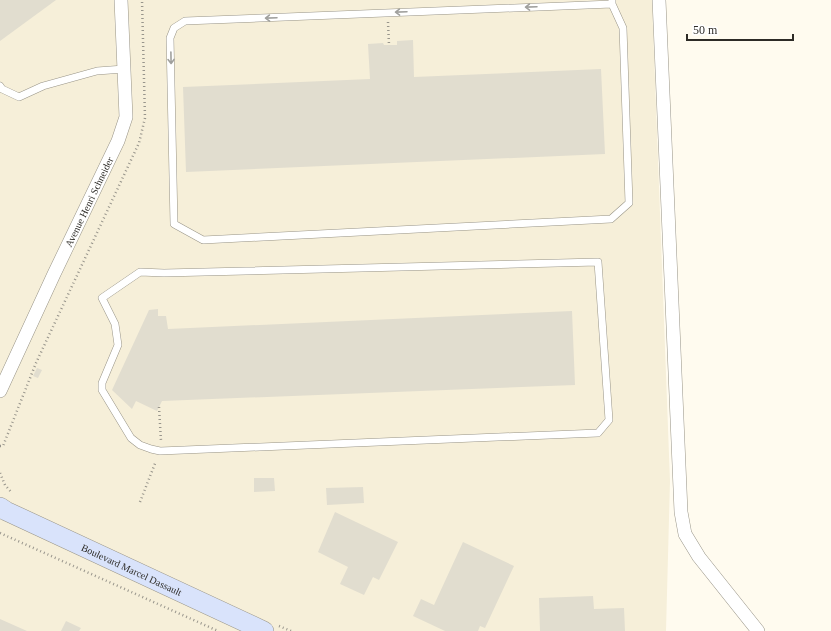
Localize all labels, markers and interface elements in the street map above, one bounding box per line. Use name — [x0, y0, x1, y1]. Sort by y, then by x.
one-way arrow — [525, 4, 538, 11]
one-way arrow — [395, 9, 408, 16]
one-way arrow — [265, 14, 278, 21]
scale bar — [687, 16, 793, 42]
text: 50 m — [693, 23, 718, 37]
one-way arrow — [167, 51, 174, 64]
street label: Avenue Henri Schneider — [62, 155, 115, 248]
street label: Boulevard Marcel Dassault — [80, 541, 184, 598]

